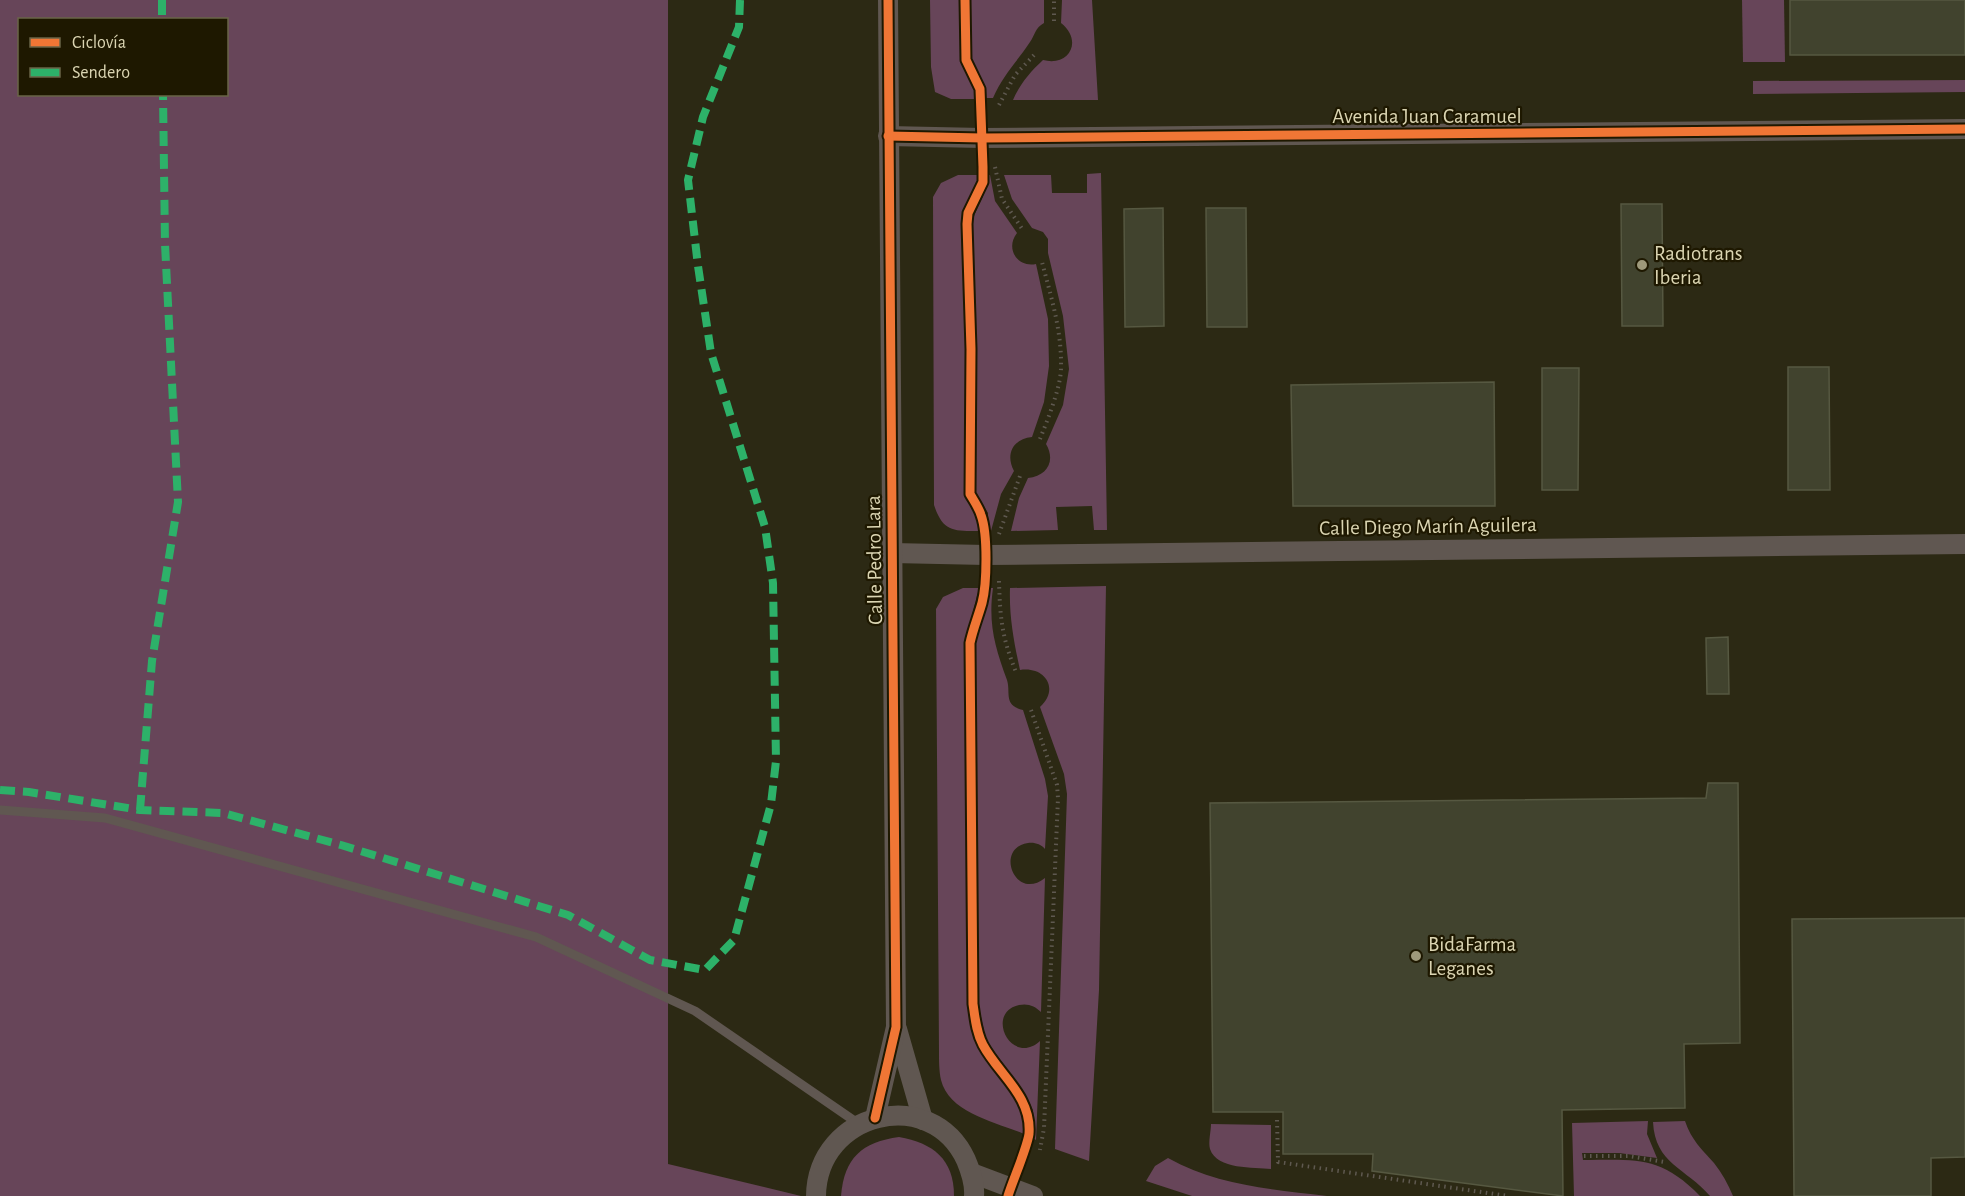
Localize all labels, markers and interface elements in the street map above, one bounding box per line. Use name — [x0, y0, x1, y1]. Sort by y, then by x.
legend — [18, 18, 228, 96]
text: Ciclovía — [72, 34, 126, 52]
text: Sendero — [72, 64, 130, 82]
street label: Avenida Juan Caramuel — [1332, 106, 1522, 127]
place label: Radiotrans Iberia — [1654, 243, 1743, 288]
marker: Radiotrans Iberia — [1635, 258, 1649, 272]
street label: Calle Pedro Lara — [863, 495, 886, 625]
street label: Calle Diego Marín Aguilera — [1319, 514, 1537, 539]
place label: BidaFarma Leganes — [1428, 934, 1517, 979]
marker: BidaFarma Leganes — [1409, 949, 1423, 963]

